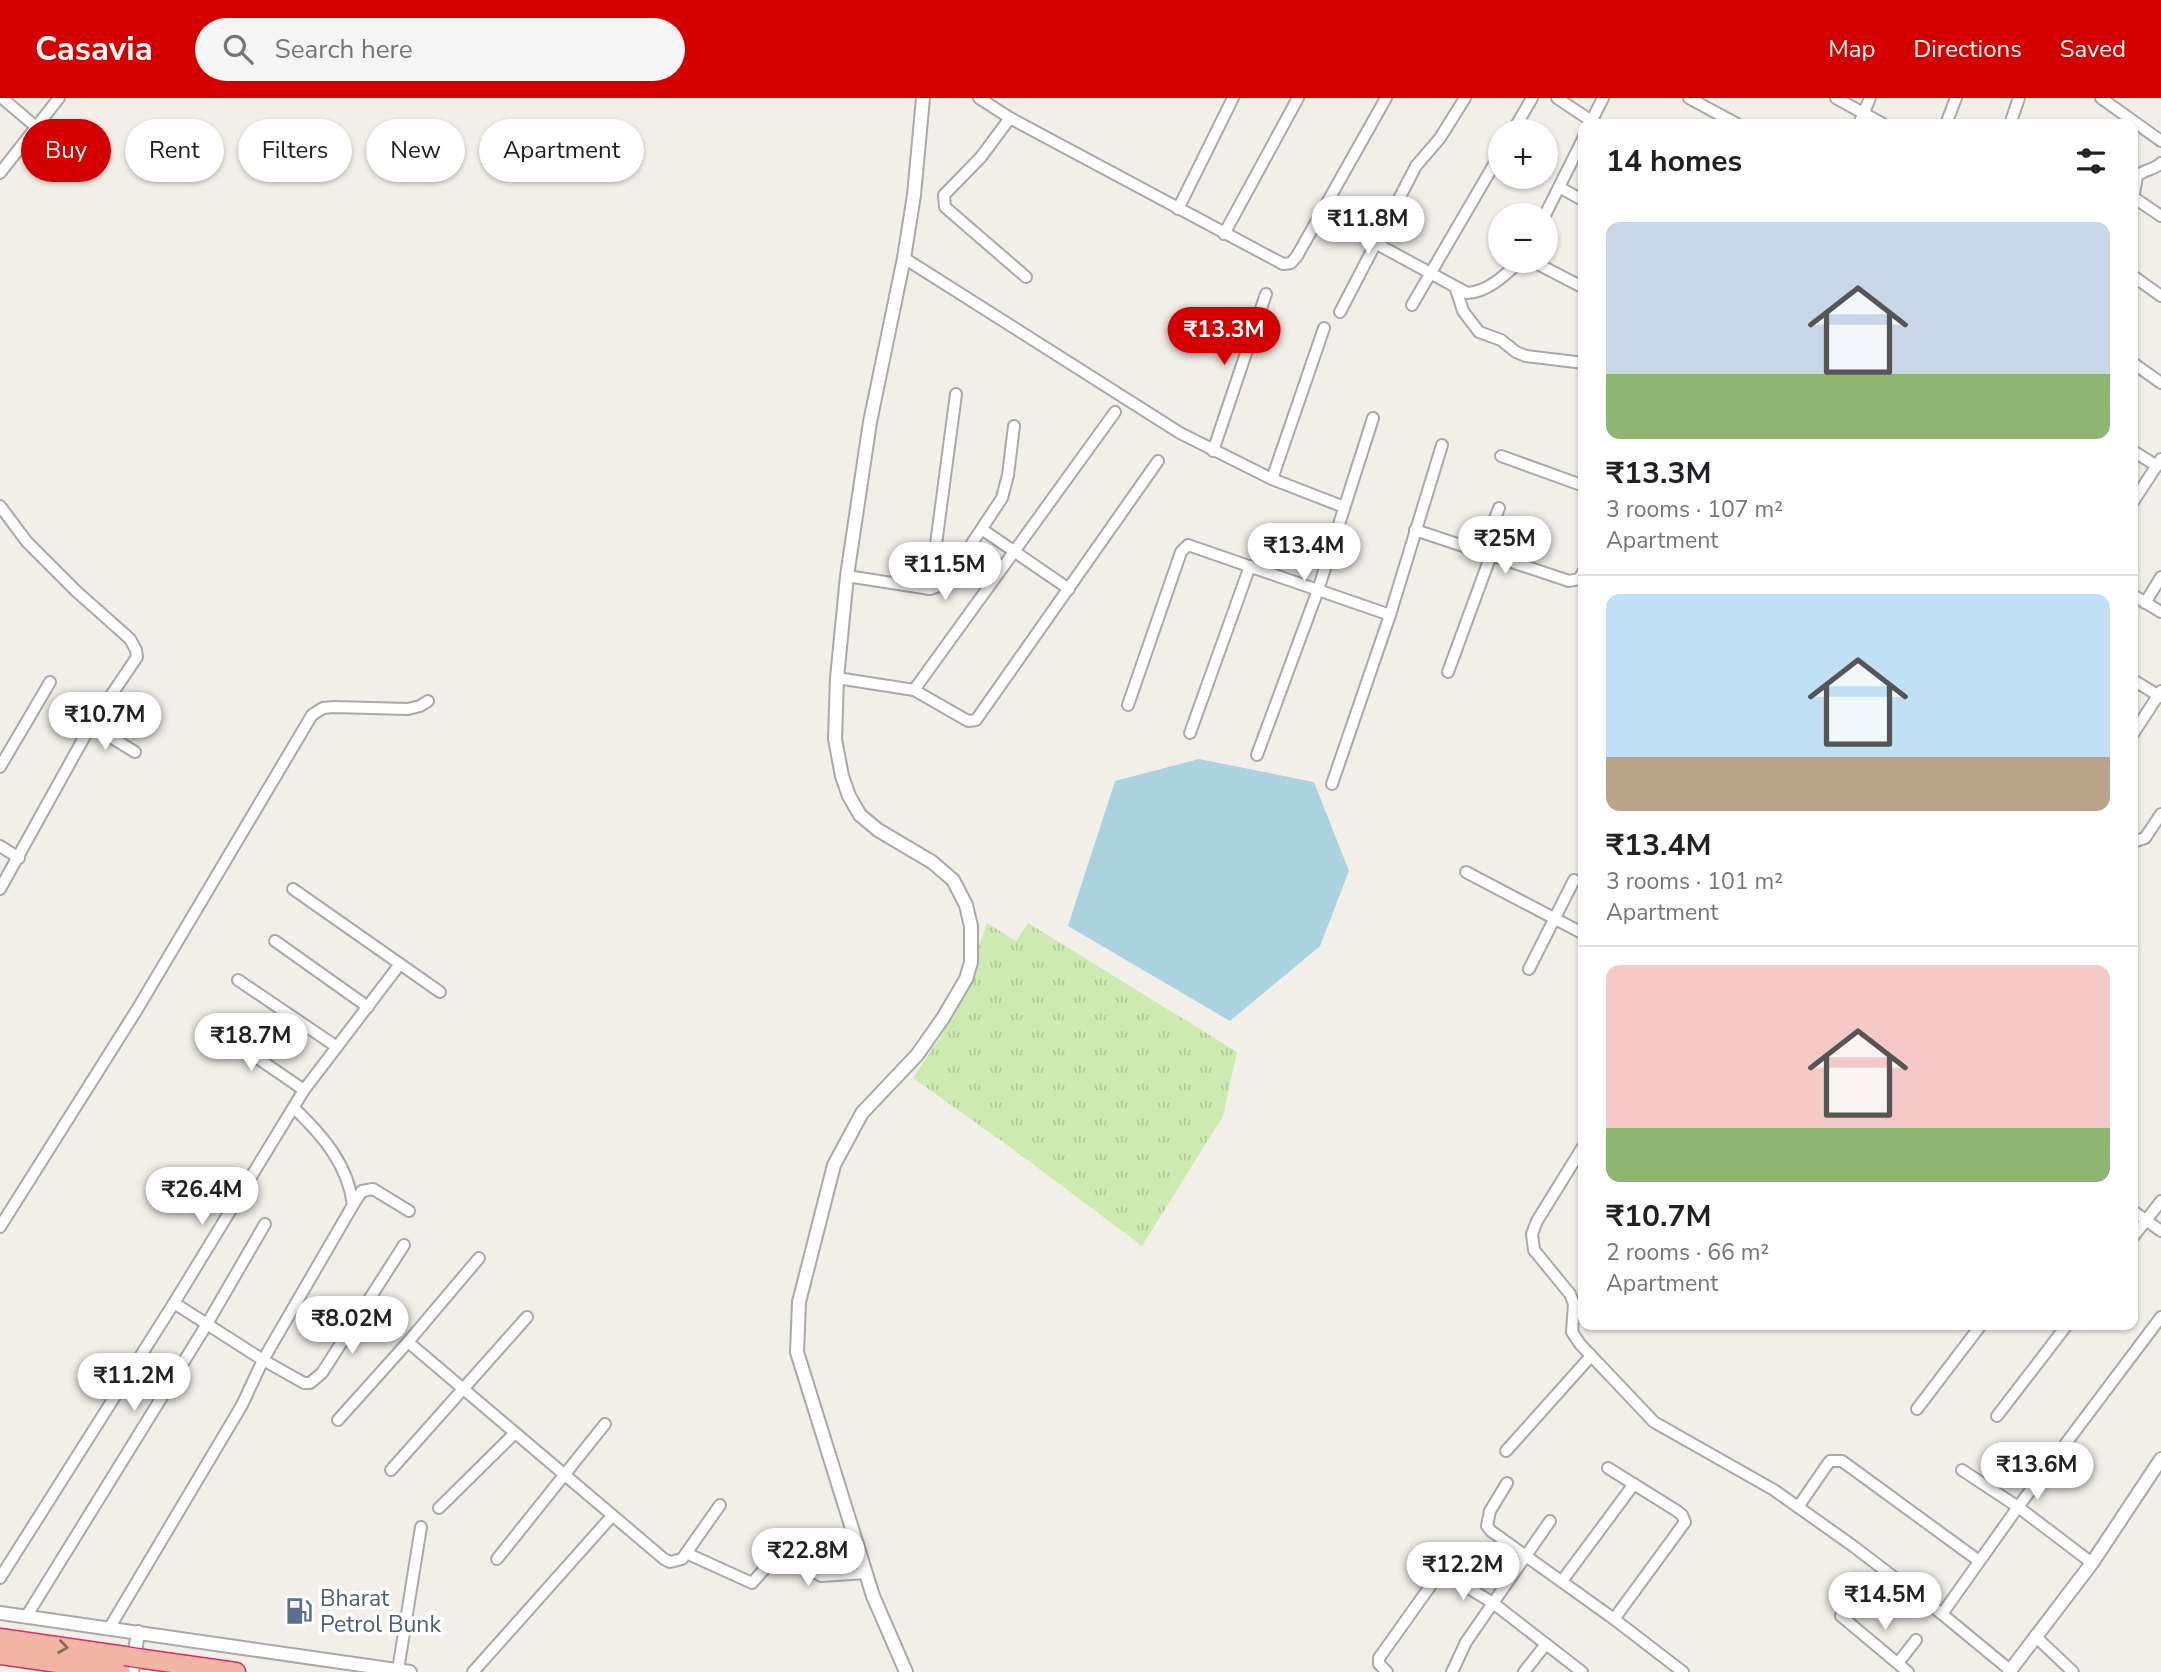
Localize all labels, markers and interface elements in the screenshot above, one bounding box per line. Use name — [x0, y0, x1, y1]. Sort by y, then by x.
search box — [195, 18, 685, 81]
text: Casavia — [35, 27, 153, 72]
icon: search — [219, 30, 257, 68]
text: Search here — [275, 32, 413, 67]
text: Map — [1828, 33, 1875, 65]
text: Directions — [1913, 33, 2022, 65]
text: Saved — [2060, 33, 2126, 65]
chip: Buy — [21, 119, 111, 182]
chip: Rent — [125, 119, 224, 182]
chip: Filters — [238, 119, 352, 182]
chip: New — [366, 119, 465, 182]
chip: Apartment — [479, 119, 644, 182]
map controls — [1488, 119, 1558, 273]
button: + — [1488, 119, 1558, 189]
text: 14 homes — [1606, 141, 1742, 182]
icon: filters — [2072, 142, 2110, 180]
pin: ₹11.8M — [1311, 197, 1425, 256]
text: ₹11.8M — [1328, 203, 1408, 234]
button: − — [1488, 203, 1558, 273]
icon: home — [1795, 267, 1921, 393]
pin: ₹13.3M — [1167, 308, 1281, 367]
text: ₹13.3M — [1184, 314, 1264, 345]
text: ₹13.3M — [1606, 453, 1711, 494]
text: 3 rooms · 107 m² — [1606, 494, 1783, 525]
pin: ₹25M — [1464, 517, 1546, 576]
text: ₹25M — [1474, 523, 1536, 554]
pin: ₹13.4M — [1247, 524, 1361, 583]
text: Apartment — [1606, 525, 1718, 556]
text: ₹13.4M — [1264, 530, 1344, 561]
pin: ₹11.5M — [888, 542, 1002, 602]
text: ₹11.5M — [905, 549, 985, 580]
icon: home — [1795, 639, 1921, 765]
pin: ₹10.7M — [48, 692, 162, 752]
text: ₹10.7M — [65, 699, 145, 730]
text: ₹13.4M — [1606, 825, 1711, 866]
text: 3 rooms · 101 m² — [1606, 866, 1783, 897]
text: Apartment — [1606, 897, 1718, 928]
icon: home — [1795, 1010, 1921, 1136]
pin: ₹18.7M — [194, 1014, 308, 1073]
text: ₹18.7M — [211, 1020, 291, 1051]
pin: ₹26.4M — [145, 1168, 259, 1227]
text: ₹26.4M — [162, 1174, 242, 1205]
text: ₹10.7M — [1606, 1196, 1711, 1237]
text: 2 rooms · 66 m² — [1606, 1237, 1769, 1268]
text: Apartment — [1606, 1268, 1718, 1299]
pin: ₹8.02M — [295, 1296, 409, 1356]
text: ₹8.02M — [312, 1303, 392, 1334]
pin: ₹11.2M — [77, 1354, 191, 1413]
text: ₹11.2M — [94, 1360, 174, 1391]
pin: ₹13.6M — [1980, 1442, 2094, 1502]
text: ₹13.6M — [1997, 1449, 2077, 1480]
pin: ₹22.8M — [751, 1528, 865, 1588]
text: ₹22.8M — [768, 1535, 848, 1566]
pin: ₹12.2M — [1406, 1542, 1520, 1602]
text: ₹12.2M — [1423, 1549, 1503, 1580]
pin: ₹14.5M — [1828, 1572, 1942, 1632]
text: ₹14.5M — [1845, 1579, 1925, 1610]
place label: Bharat Petrol Bunk — [320, 1583, 441, 1640]
fuel station icon: Bharat Petrol Bunk — [284, 1596, 314, 1626]
one-way arrow — [57, 1640, 68, 1655]

